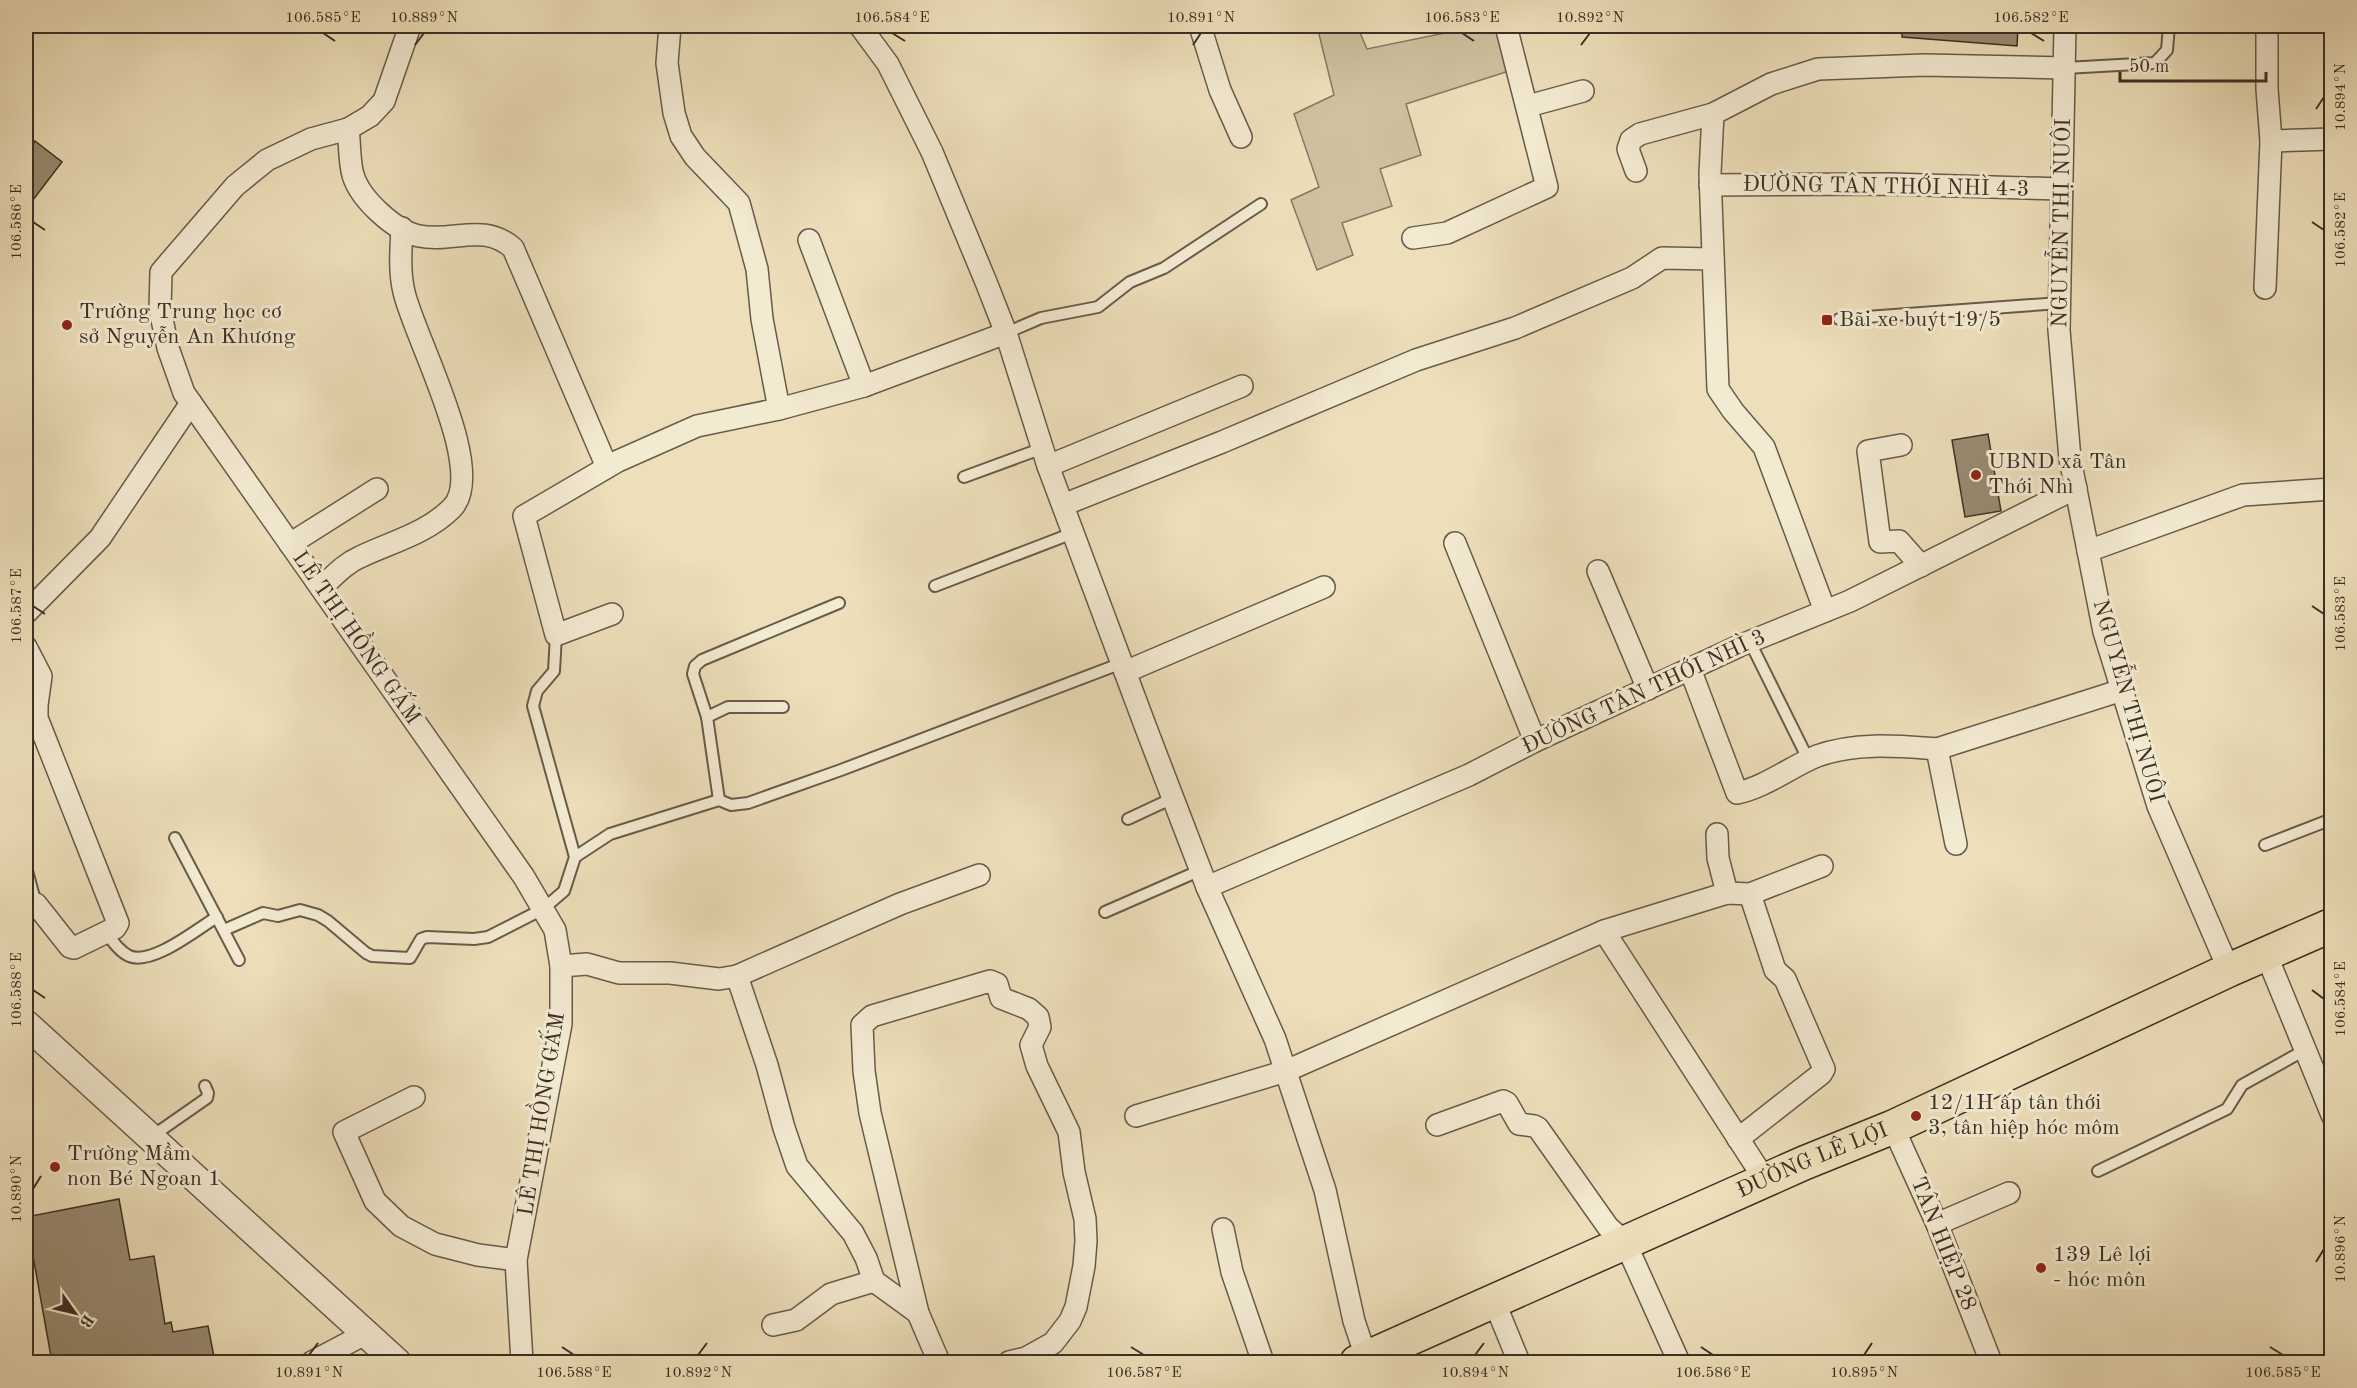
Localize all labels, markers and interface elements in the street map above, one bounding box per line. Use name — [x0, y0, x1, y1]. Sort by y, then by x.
text: 106.585°E — [285, 11, 361, 26]
text: 10.889°N — [390, 11, 458, 26]
text: 106.584°E — [854, 11, 930, 26]
text: 10.891°N — [1167, 11, 1235, 26]
text: 106.583°E — [1424, 11, 1500, 26]
text: 10.892°N — [1556, 11, 1624, 26]
text: 106.582°E — [1993, 11, 2069, 26]
scale bar — [2120, 45, 2266, 83]
text: 50 m — [2129, 58, 2169, 76]
text: 10.894°N — [2334, 63, 2349, 131]
street label: NGUYỄN THỊ NUÔI — [2043, 118, 2075, 328]
street label: ĐƯỜNG TÂN THỚI NHÌ 4-3 — [1742, 169, 2030, 201]
text: 106.586°E — [10, 184, 25, 260]
text: 106.582°E — [2334, 192, 2349, 268]
place label: Trường Trung học cơ sở Nguyễn An Khương — [79, 301, 296, 348]
place label: Bãi xe buýt 19/5 — [1839, 309, 2001, 331]
marker: Bãi xe buýt 19/5 — [1820, 313, 1834, 327]
marker: Trường Trung học cơ sở Nguyễn An Khương — [60, 318, 74, 332]
place label: UBND xã Tân Thới Nhì — [1988, 451, 2127, 498]
marker: UBND xã Tân Thới Nhì — [1969, 468, 1983, 482]
street label: LÊ THỊ HỒNG GẤM — [288, 543, 430, 729]
text: 106.587°E — [10, 568, 25, 644]
text: 106.583°E — [2334, 576, 2349, 652]
street label: NGUYỄN THỊ NUÔI — [2089, 596, 2173, 805]
street label: ĐƯỜNG TÂN THỚI NHÌ 3 — [1517, 622, 1769, 758]
text: 106.588°E — [10, 952, 25, 1028]
text: 106.584°E — [2334, 961, 2349, 1037]
street label: LÊ THỊ HỒNG GẤM — [508, 1009, 569, 1217]
place label: 12/1H ấp tân thới 3, tân hiệp hóc môm — [1928, 1092, 2120, 1139]
marker: 12/1H ấp tân thới 3, tân hiệp hóc môm — [1909, 1109, 1923, 1123]
street label: ĐƯỜNG LÊ LỢI — [1734, 1119, 1891, 1202]
place label: Trường Mầm non Bé Ngoan 1 — [67, 1142, 221, 1190]
text: 10.890°N — [10, 1155, 25, 1223]
marker: Trường Mầm non Bé Ngoan 1 — [48, 1160, 62, 1174]
street label: TÂN HIỆP 28 — [1906, 1173, 1983, 1314]
text: 10.896°N — [2334, 1215, 2349, 1283]
place label: 139 Lê lợi - hóc môn — [2053, 1244, 2151, 1291]
marker: 139 Lê lợi - hóc môn — [2034, 1261, 2048, 1275]
north arrow — [45, 1283, 105, 1343]
text: B — [76, 1311, 96, 1329]
text: 10.891°N — [275, 1366, 343, 1381]
text: 106.588°E — [536, 1366, 612, 1381]
text: 10.892°N — [664, 1366, 732, 1381]
text: 106.587°E — [1106, 1366, 1182, 1381]
text: 10.894°N — [1441, 1366, 1509, 1381]
text: 106.586°E — [1675, 1366, 1751, 1381]
text: 10.895°N — [1830, 1366, 1898, 1381]
text: 106.585°E — [2245, 1366, 2321, 1381]

